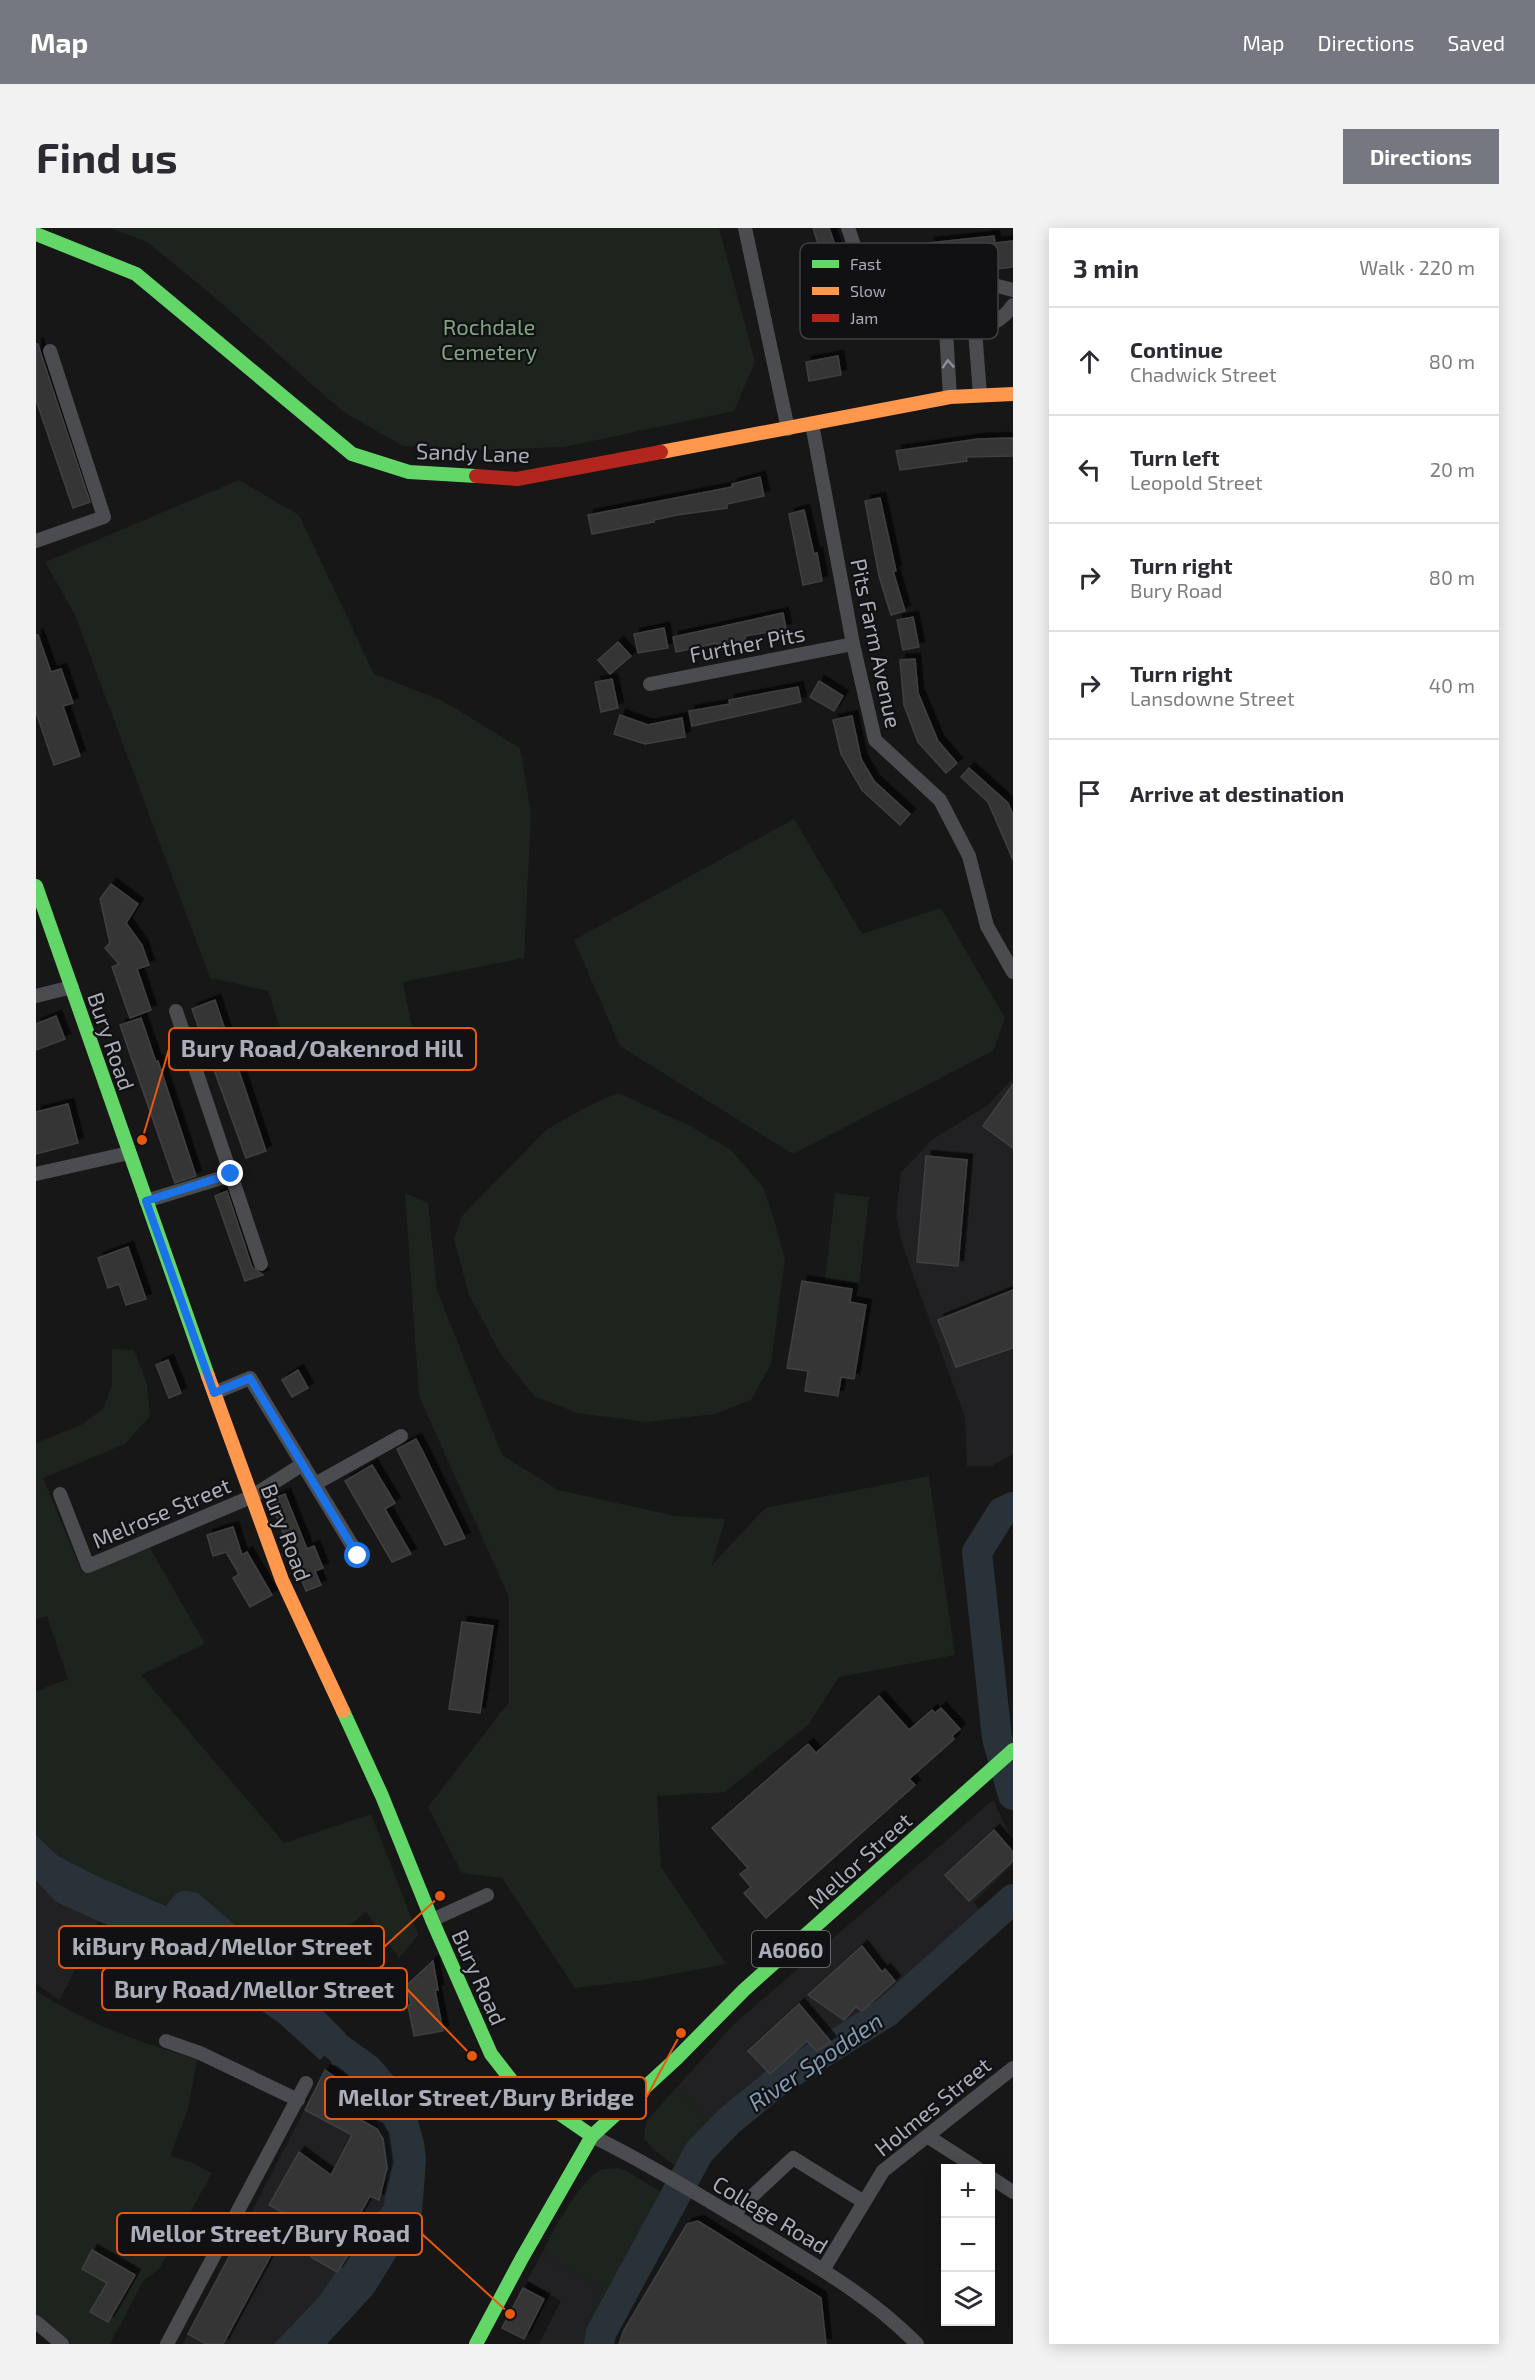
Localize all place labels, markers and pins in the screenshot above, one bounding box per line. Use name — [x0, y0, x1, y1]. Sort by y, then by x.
callout: Bury Road/Oakenrod Hill — [169, 1028, 476, 1070]
callout: kiBury Road/Mellor Street — [59, 1926, 384, 1968]
callout: Bury Road/Mellor Street — [102, 1968, 407, 2010]
callout: Mellor Street/Bury Bridge — [325, 2077, 646, 2119]
callout: Mellor Street/Bury Road — [117, 2213, 422, 2255]

